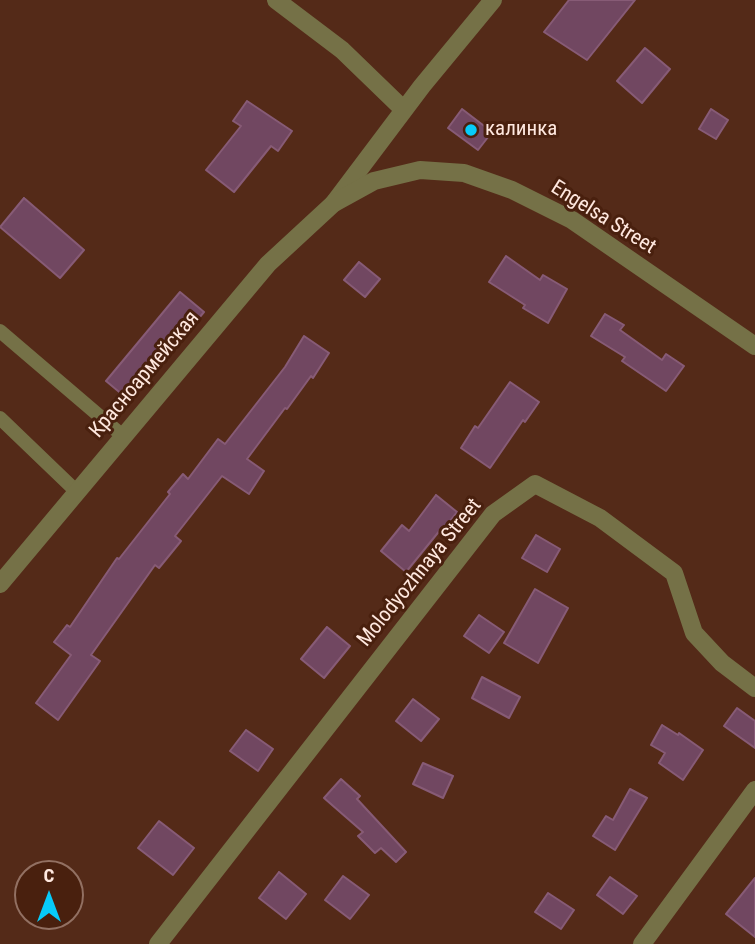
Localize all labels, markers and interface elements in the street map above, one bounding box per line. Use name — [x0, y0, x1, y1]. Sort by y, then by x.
place label: калинка — [485, 117, 557, 143]
marker: калинка — [463, 122, 479, 138]
street label: Engelsa Street — [546, 176, 660, 260]
street label: Красноармейская — [85, 307, 205, 443]
street label: Molodyozhnaya Street — [353, 494, 487, 652]
north arrow — [14, 860, 84, 930]
text: С — [44, 864, 54, 887]

